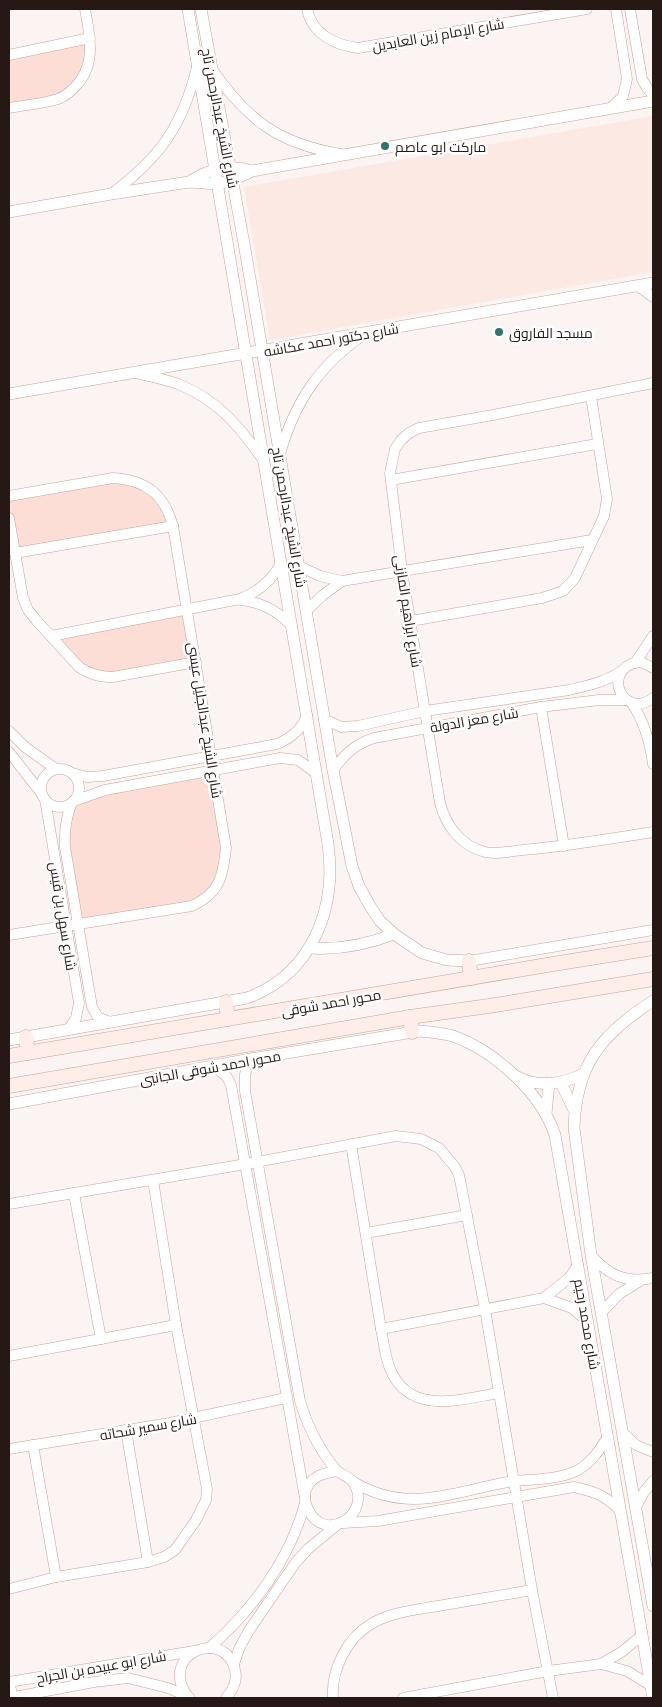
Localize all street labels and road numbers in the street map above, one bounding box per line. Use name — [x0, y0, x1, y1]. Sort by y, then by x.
street label: شارع الإمام زين العابدين — [370, 13, 506, 56]
street label: شارع الشيخ عبدالرحمن تاج — [198, 46, 244, 190]
street label: شارع دكتور احمد عكاشه — [262, 317, 400, 361]
street label: شارع الشيخ عبدالرحمن تاج — [268, 445, 312, 589]
street label: شارع ابراهيم المازنى — [389, 553, 428, 669]
street label: شارع الشيخ عبدالجليل عيسى — [184, 641, 228, 799]
street label: شارع معز الدولة — [428, 701, 520, 737]
street label: شارع سهل بن قيس — [46, 860, 82, 972]
street label: محور احمد شوقى — [280, 983, 382, 1021]
street label: محور احمد شوقى الجانبى — [138, 1045, 282, 1089]
street label: شارع محمد رحيم — [569, 1277, 606, 1371]
street label: شارع سمير شحاته — [98, 1408, 198, 1444]
street label: شارع ابو عبيده بن الجراح — [34, 1645, 168, 1687]

